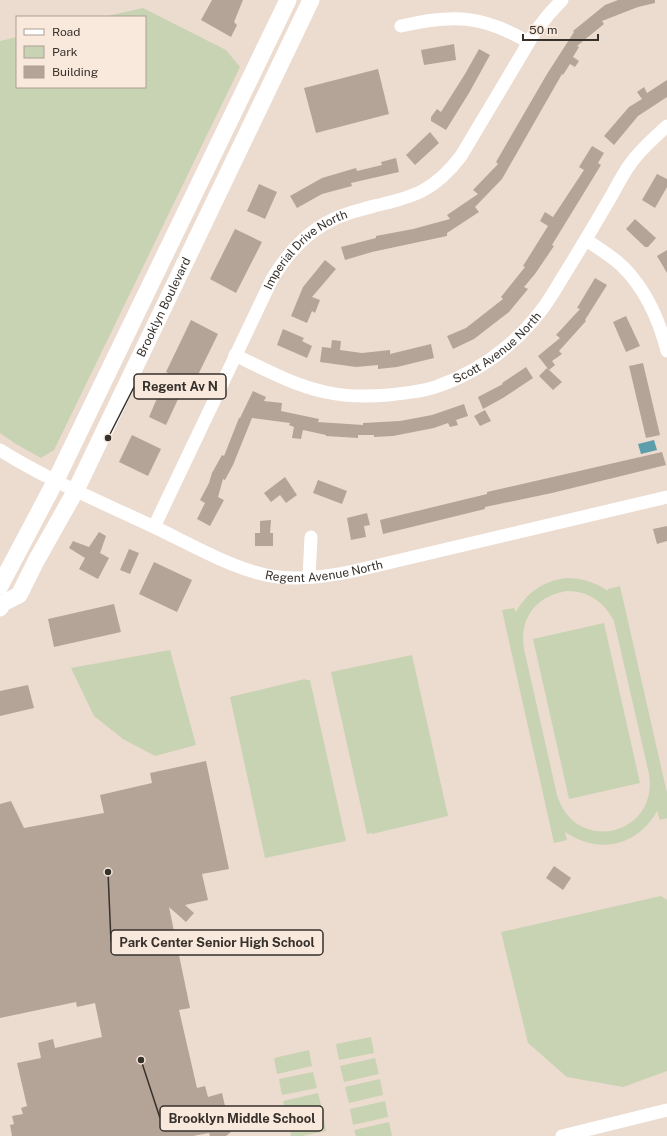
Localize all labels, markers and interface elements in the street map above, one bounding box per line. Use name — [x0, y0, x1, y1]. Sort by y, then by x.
legend — [16, 16, 146, 88]
scale bar — [523, 16, 598, 42]
text: 50 m — [529, 23, 557, 37]
text: Road — [52, 25, 80, 39]
text: Park — [52, 45, 78, 59]
text: Building — [52, 65, 98, 79]
street label: Imperial Drive North — [261, 207, 349, 292]
street label: Brooklyn Boulevard — [134, 255, 194, 359]
street label: Scott Avenue North — [451, 309, 544, 386]
callout: Regent Av N — [134, 374, 226, 399]
text: Regent Av N — [142, 379, 218, 394]
street label: Regent Avenue North — [264, 557, 384, 585]
callout: Park Center Senior High School — [111, 930, 323, 955]
text: Park Center Senior High School — [119, 935, 315, 950]
callout: Brooklyn Middle School — [160, 1106, 323, 1131]
text: Brooklyn Middle School — [168, 1111, 316, 1126]

